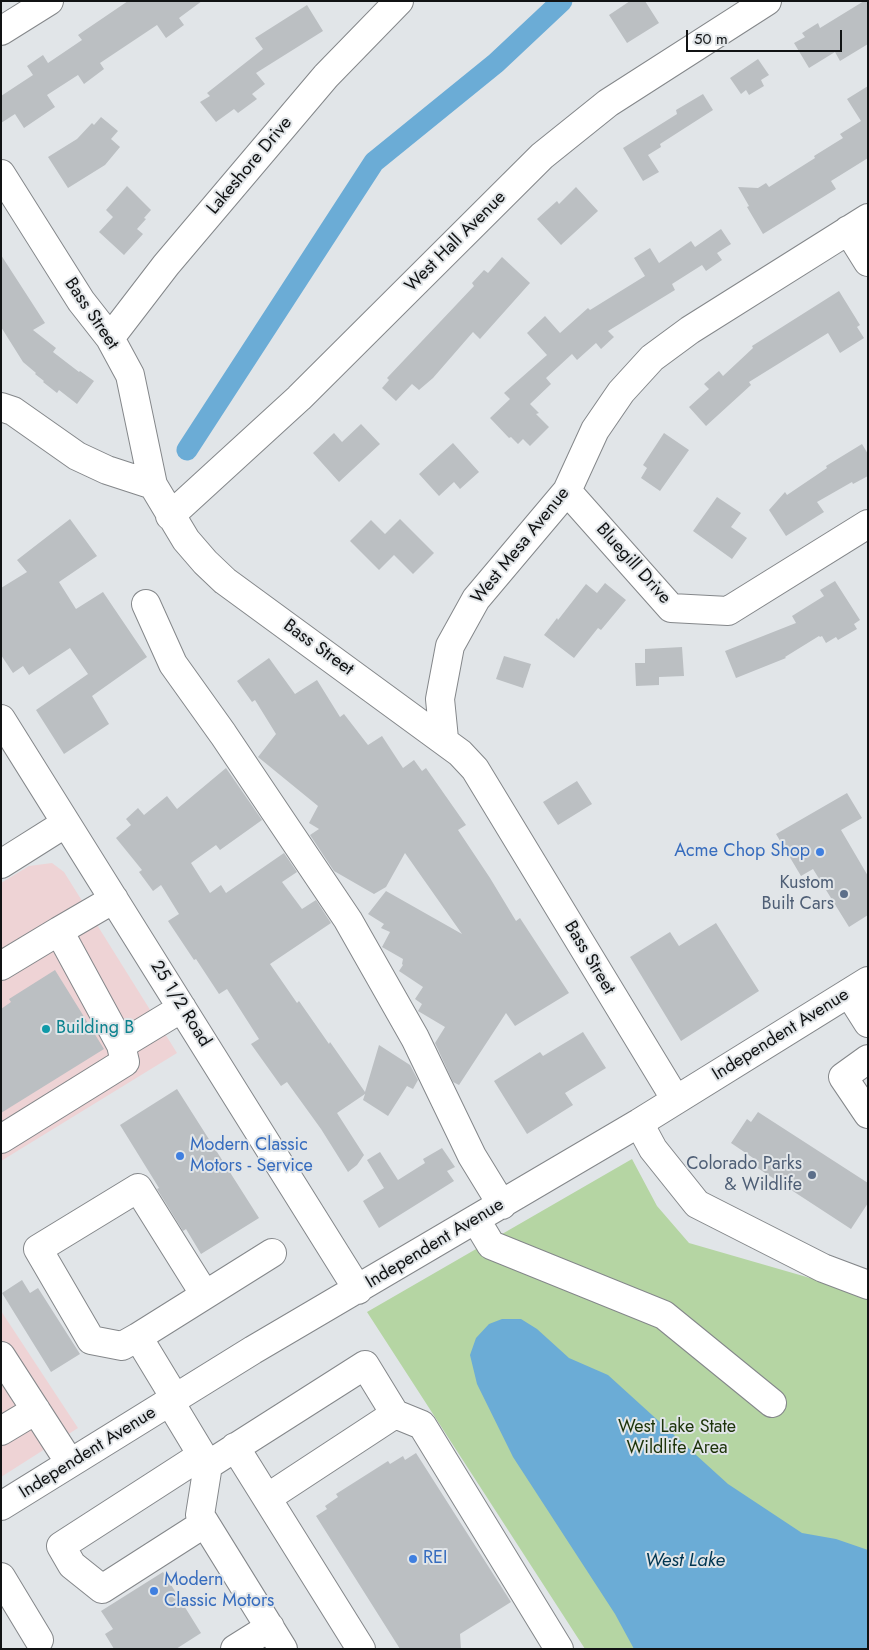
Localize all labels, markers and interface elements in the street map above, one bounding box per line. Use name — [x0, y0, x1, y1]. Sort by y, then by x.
scale bar — [689, 20, 845, 52]
text: 50 m — [694, 28, 728, 50]
street label: Lakeshore Drive — [203, 113, 297, 219]
street label: West Hall Avenue — [401, 187, 511, 297]
street label: Bass Street — [59, 274, 123, 354]
street label: West Mesa Avenue — [467, 483, 575, 609]
street label: Bluegill Drive — [591, 519, 675, 609]
street label: Bass Street — [279, 615, 357, 681]
place label: Acme Chop Shop — [674, 841, 810, 863]
marker: Acme Chop Shop — [814, 846, 826, 858]
place label: Kustom Built Cars — [762, 873, 834, 916]
marker: Kustom Built Cars — [838, 888, 850, 900]
street label: Bass Street — [559, 917, 619, 999]
street label: 25 1/2 Road — [145, 957, 215, 1051]
street label: Independent Avenue — [709, 984, 853, 1086]
place label: Building B — [56, 1018, 134, 1040]
marker: Building B — [40, 1023, 52, 1035]
place label: Modern Classic Motors - Service — [190, 1135, 313, 1178]
marker: Modern Classic Motors - Service — [174, 1150, 186, 1162]
place label: Colorado Parks & Wildlife — [686, 1154, 802, 1196]
marker: Colorado Parks & Wildlife — [806, 1169, 818, 1181]
street label: Independent Avenue — [362, 1194, 508, 1294]
street label: Independent Avenue — [16, 1402, 160, 1504]
park label: West Lake State Wildlife Area — [618, 1417, 736, 1460]
place label: REI — [423, 1548, 447, 1570]
water label: West Lake — [645, 1550, 725, 1572]
marker: REI — [407, 1553, 419, 1565]
place label: Modern Classic Motors — [164, 1570, 274, 1612]
marker: Modern Classic Motors — [148, 1585, 160, 1597]

